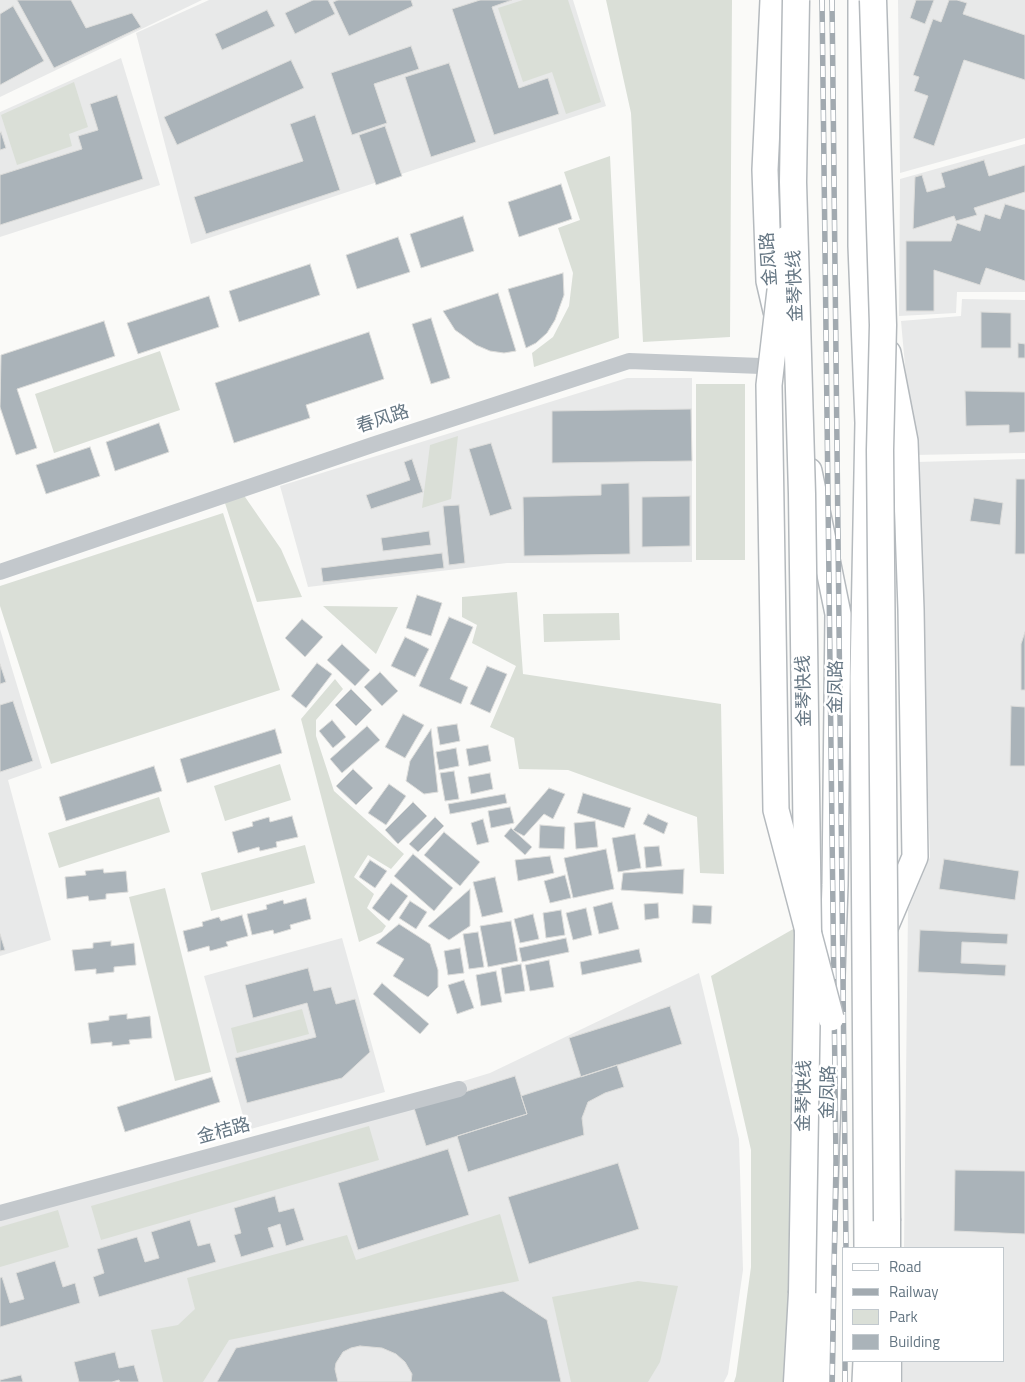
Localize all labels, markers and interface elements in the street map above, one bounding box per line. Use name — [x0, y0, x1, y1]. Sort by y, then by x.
street label: 金凤路 — [757, 231, 783, 287]
street label: 金琴快线 — [784, 250, 808, 322]
street label: 春风路 — [354, 401, 412, 439]
street label: 金琴快线 — [794, 655, 816, 727]
street label: 金凤路 — [826, 660, 848, 714]
street label: 金琴快线 — [794, 1060, 816, 1132]
street label: 金凤路 — [817, 1065, 841, 1119]
street label: 金桔路 — [195, 1115, 253, 1149]
legend — [842, 1247, 1005, 1362]
text: Road — [889, 1255, 921, 1278]
text: Railway — [889, 1280, 939, 1303]
text: Park — [889, 1305, 918, 1328]
text: Building — [889, 1330, 940, 1353]

